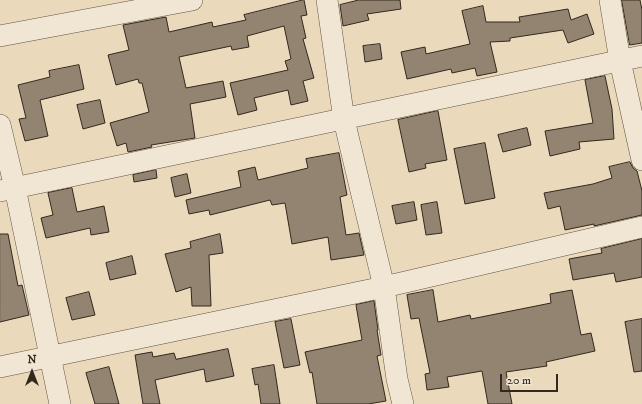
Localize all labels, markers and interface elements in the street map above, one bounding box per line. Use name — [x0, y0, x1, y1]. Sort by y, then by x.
north arrow — [12, 352, 52, 392]
text: N — [27, 353, 37, 367]
scale bar — [502, 366, 560, 392]
text: 20 m — [507, 373, 531, 388]

